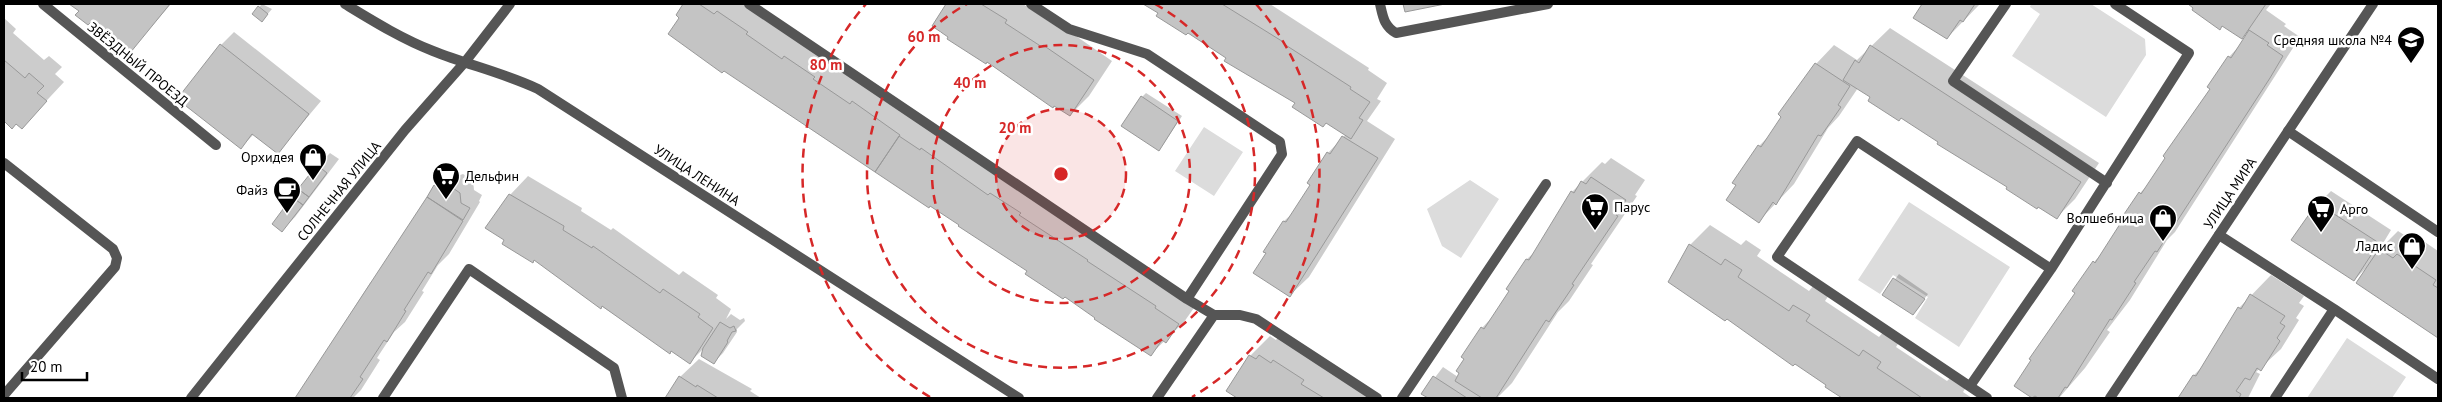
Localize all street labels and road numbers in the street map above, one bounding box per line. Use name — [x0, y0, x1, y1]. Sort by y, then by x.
street label: ЗВЁЗДНЫЙ ПРОЕЗД — [84, 18, 192, 110]
street label: СОЛНЕЧНАЯ УЛИЦА — [293, 137, 385, 245]
street label: УЛИЦА ЛЕНИНА — [650, 140, 744, 210]
street label: УЛИЦА МИРА — [2200, 153, 2261, 232]

